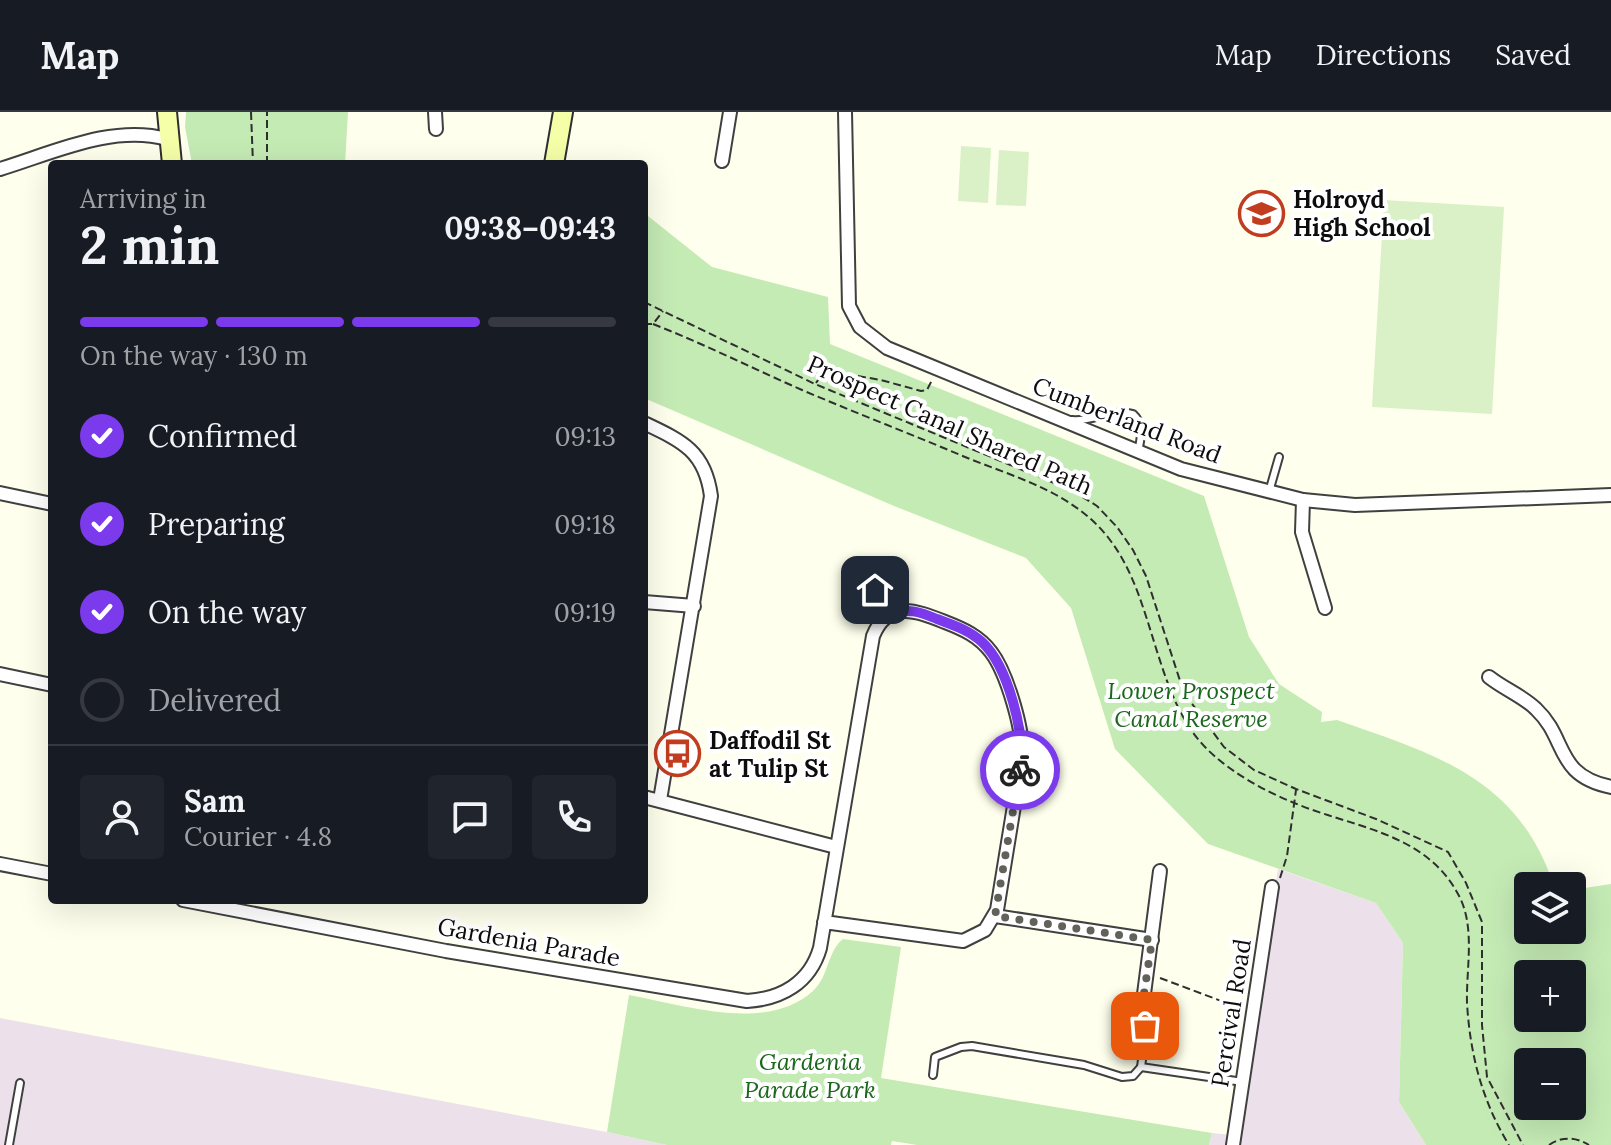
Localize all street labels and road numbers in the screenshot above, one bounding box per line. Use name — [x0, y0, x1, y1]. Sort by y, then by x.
street label: Prospect Canal Shared Path — [803, 348, 1097, 502]
street label: Cumberland Road — [1028, 370, 1226, 470]
street label: Gardenia Parade — [435, 911, 623, 973]
street label: Percival Road — [1204, 937, 1258, 1089]

